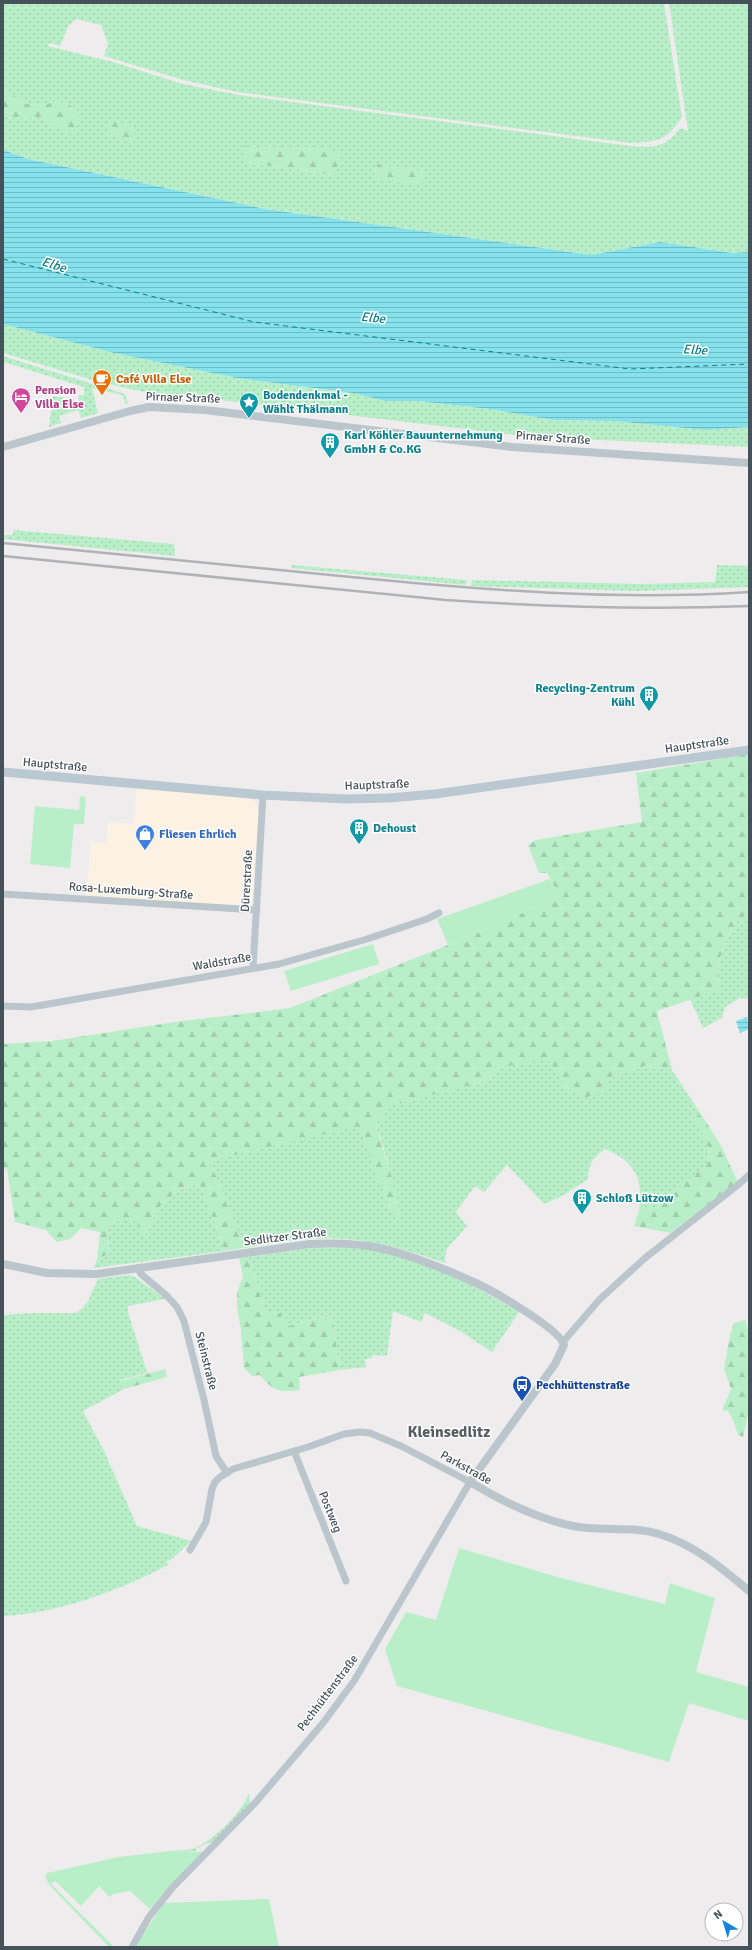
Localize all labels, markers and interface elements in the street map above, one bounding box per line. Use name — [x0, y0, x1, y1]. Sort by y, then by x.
water label: Elbe — [40, 254, 70, 277]
water label: Elbe — [360, 309, 388, 327]
water label: Elbe — [682, 341, 709, 359]
cafe icon: Café Villa Else — [91, 368, 113, 396]
place label: Café Villa Else — [116, 372, 191, 387]
place label: Pension Villa Else — [35, 383, 84, 412]
hotel icon: Pension Villa Else — [10, 386, 32, 414]
place label: Bodendenkmal - Wählt Thälmann — [263, 388, 349, 417]
street label: Pirnaer Straße — [145, 389, 221, 407]
place icon: Bodendenkmal - Wählt Thälmann — [238, 391, 260, 419]
place label: Karl Köhler Bauunternehmung GmbH & Co.KG — [344, 428, 503, 457]
street label: Pirnaer Straße — [515, 428, 591, 448]
building icon: Karl Köhler Bauunternehmung GmbH & Co.KG — [319, 431, 341, 459]
place label: Recycling-Zentrum Kühl — [535, 681, 635, 710]
building icon: Recycling-Zentrum Kühl — [638, 684, 660, 712]
street label: Hauptstraße — [664, 733, 730, 757]
street label: Hauptstraße — [22, 755, 88, 775]
street label: Hauptstraße — [344, 776, 410, 794]
building icon: Dehoust — [348, 817, 370, 845]
place label: Dehoust — [373, 821, 417, 836]
shop icon: Fliesen Ehrlich — [134, 823, 156, 851]
place label: Fliesen Ehrlich — [159, 827, 237, 842]
street label: Dürerstraße — [238, 849, 256, 913]
street label: Rosa-Luxemburg-Straße — [68, 879, 194, 903]
street label: Waldstraße — [192, 949, 252, 975]
building icon: Schloß Lützow — [571, 1187, 593, 1215]
place label: Schloß Lützow — [596, 1191, 674, 1206]
street label: Sedlitzer Straße — [243, 1224, 327, 1250]
street label: Steinstraße — [191, 1330, 221, 1392]
bus stop icon: Pechhüttenstraße — [511, 1374, 533, 1402]
place label: Pechhüttenstraße — [536, 1378, 630, 1393]
district label: Kleinsedlitz — [408, 1422, 490, 1442]
street label: Parkstraße — [438, 1448, 494, 1488]
street label: Postweg — [315, 1489, 345, 1535]
street label: Pechhüttenstraße — [294, 1652, 362, 1734]
north arrow — [704, 1902, 744, 1942]
text: N — [711, 1907, 725, 1922]

